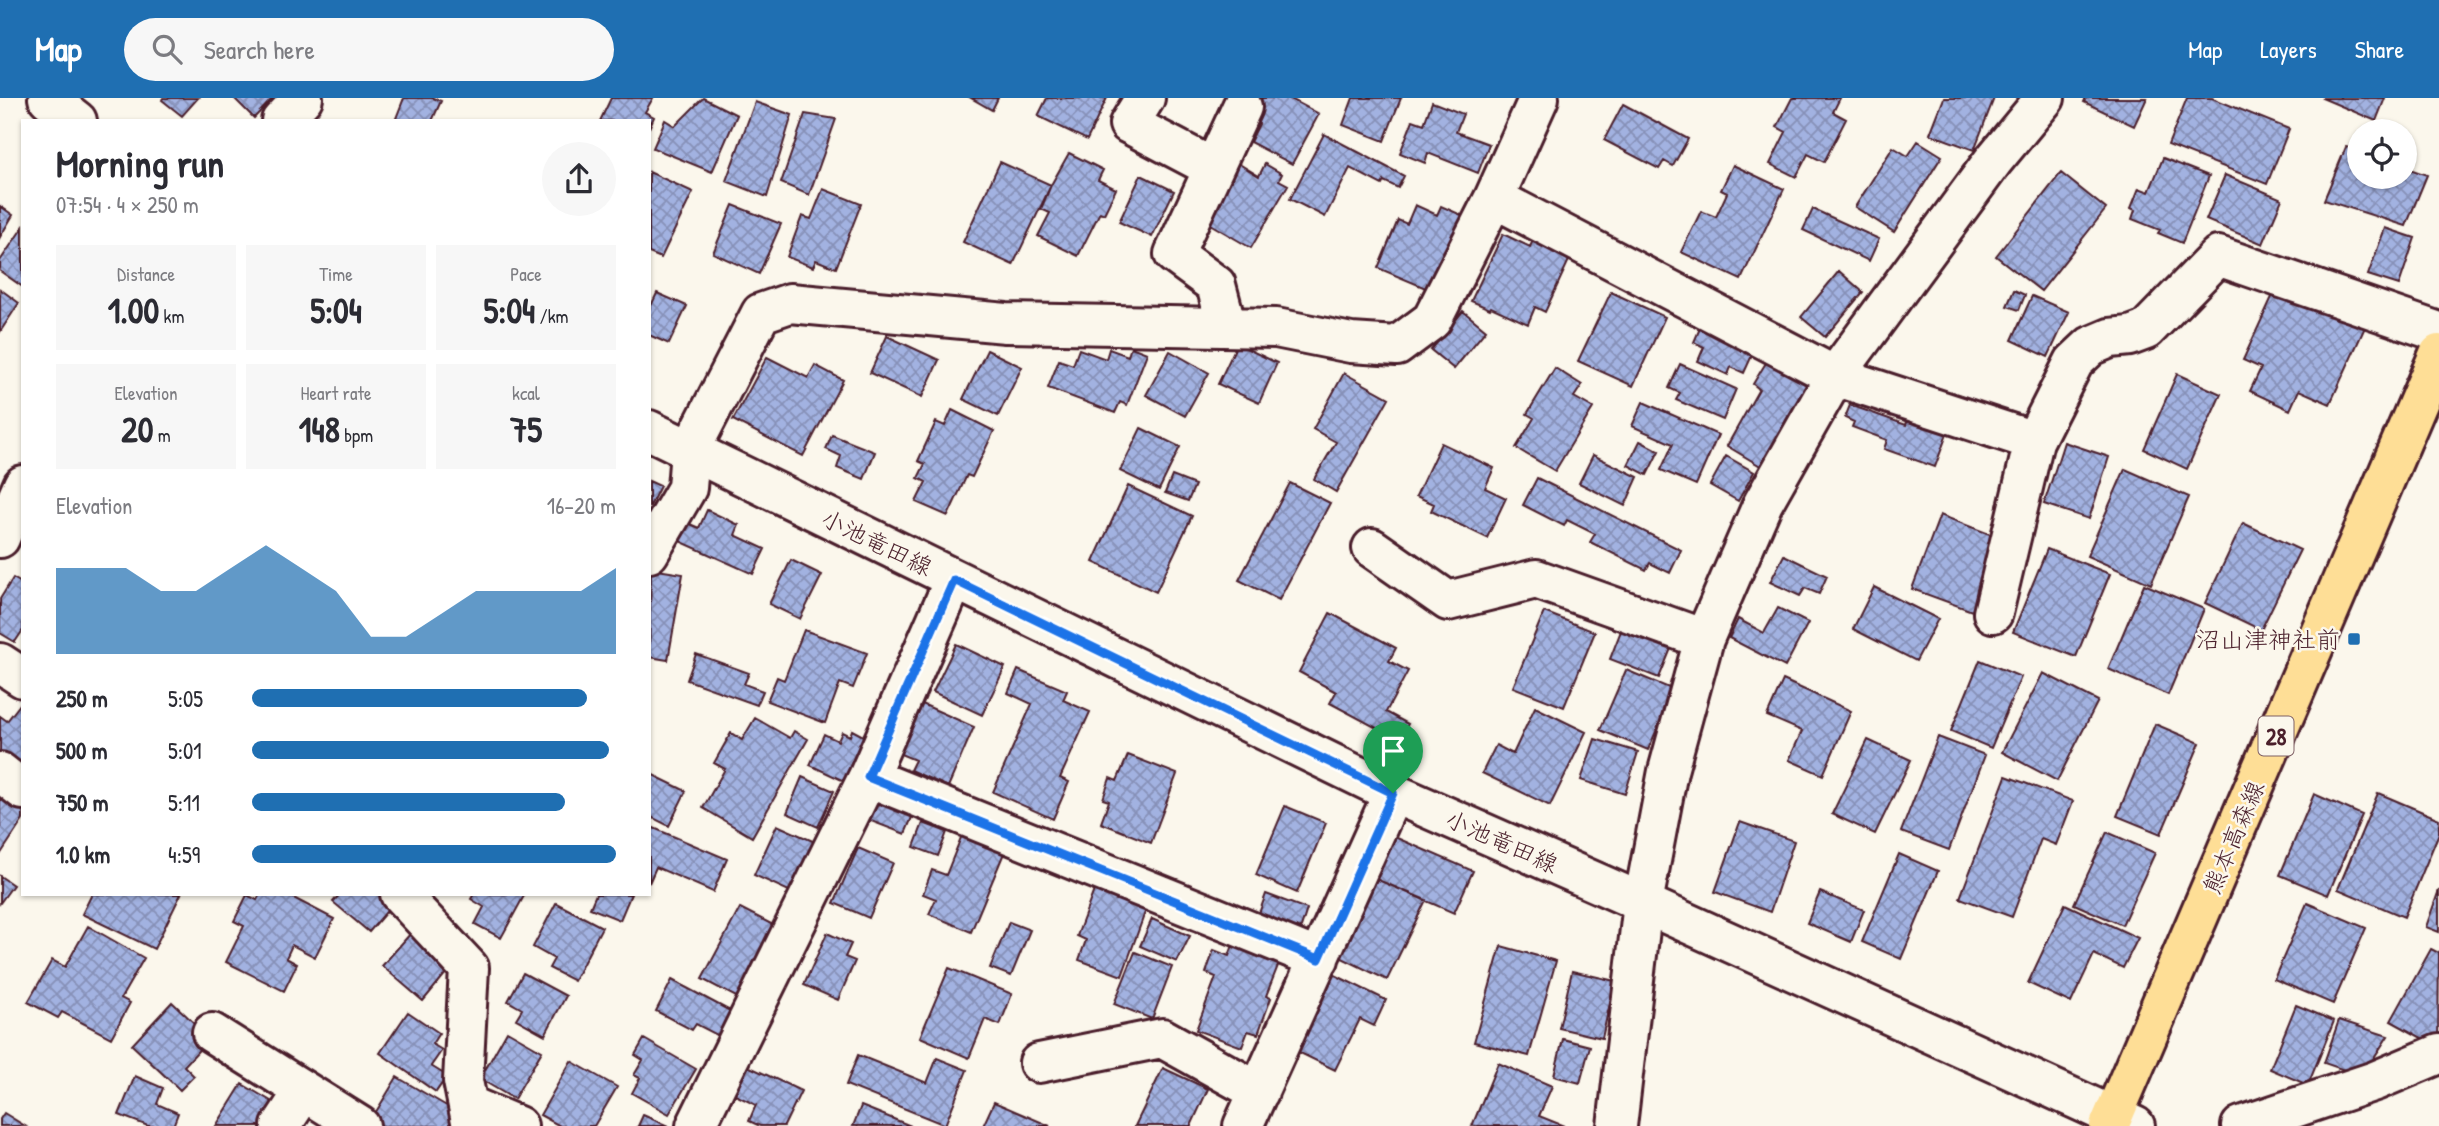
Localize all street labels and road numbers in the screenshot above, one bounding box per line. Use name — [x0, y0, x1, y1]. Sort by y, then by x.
street label: 小池竜田線 — [816, 501, 938, 583]
road number: 28 — [2258, 716, 2294, 756]
street label: 熊本高森線 — [2195, 776, 2271, 898]
street label: 小池竜田線 — [1441, 802, 1563, 880]

